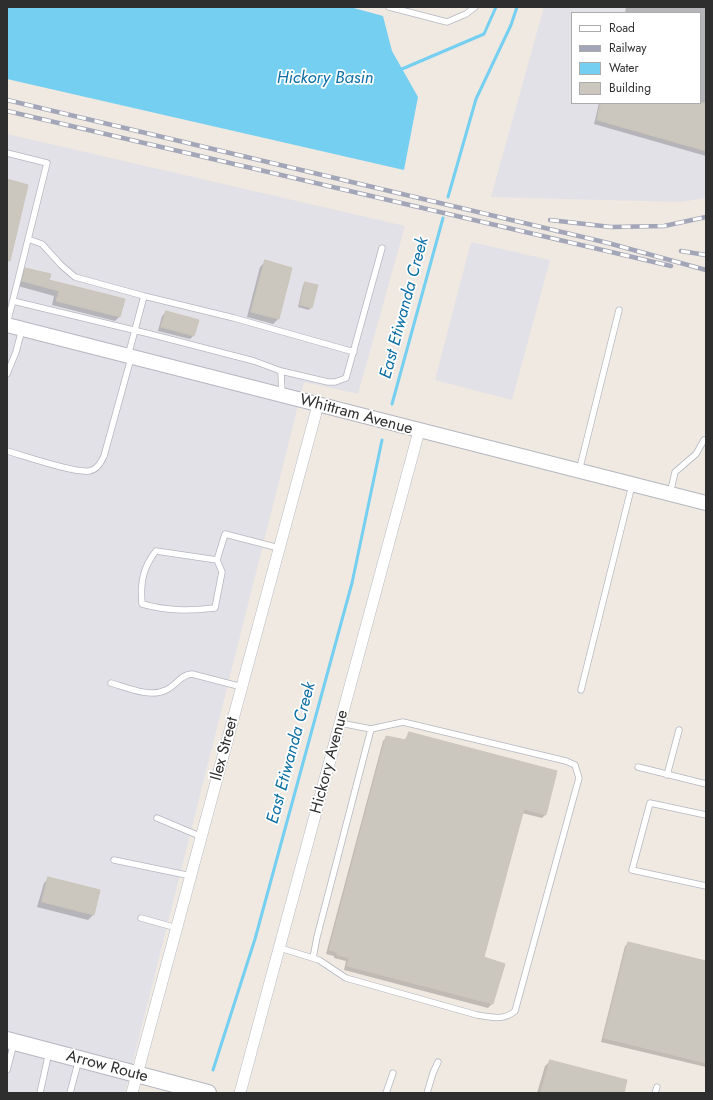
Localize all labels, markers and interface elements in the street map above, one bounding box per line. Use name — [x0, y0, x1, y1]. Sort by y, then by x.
legend — [571, 12, 701, 104]
text: Road — [609, 19, 635, 37]
text: Railway — [609, 39, 647, 57]
text: Water — [609, 59, 639, 77]
water label: Hickory Basin — [277, 69, 373, 89]
text: Building — [609, 79, 651, 97]
water label: East Etiwanda Creek — [376, 235, 434, 381]
street label: Whittram Avenue — [297, 391, 415, 439]
water label: East Etiwanda Creek — [263, 680, 321, 826]
street label: Hickory Avenue — [307, 708, 353, 816]
street label: Ilex Street — [207, 715, 243, 783]
street label: Arrow Route — [64, 1047, 150, 1087]

